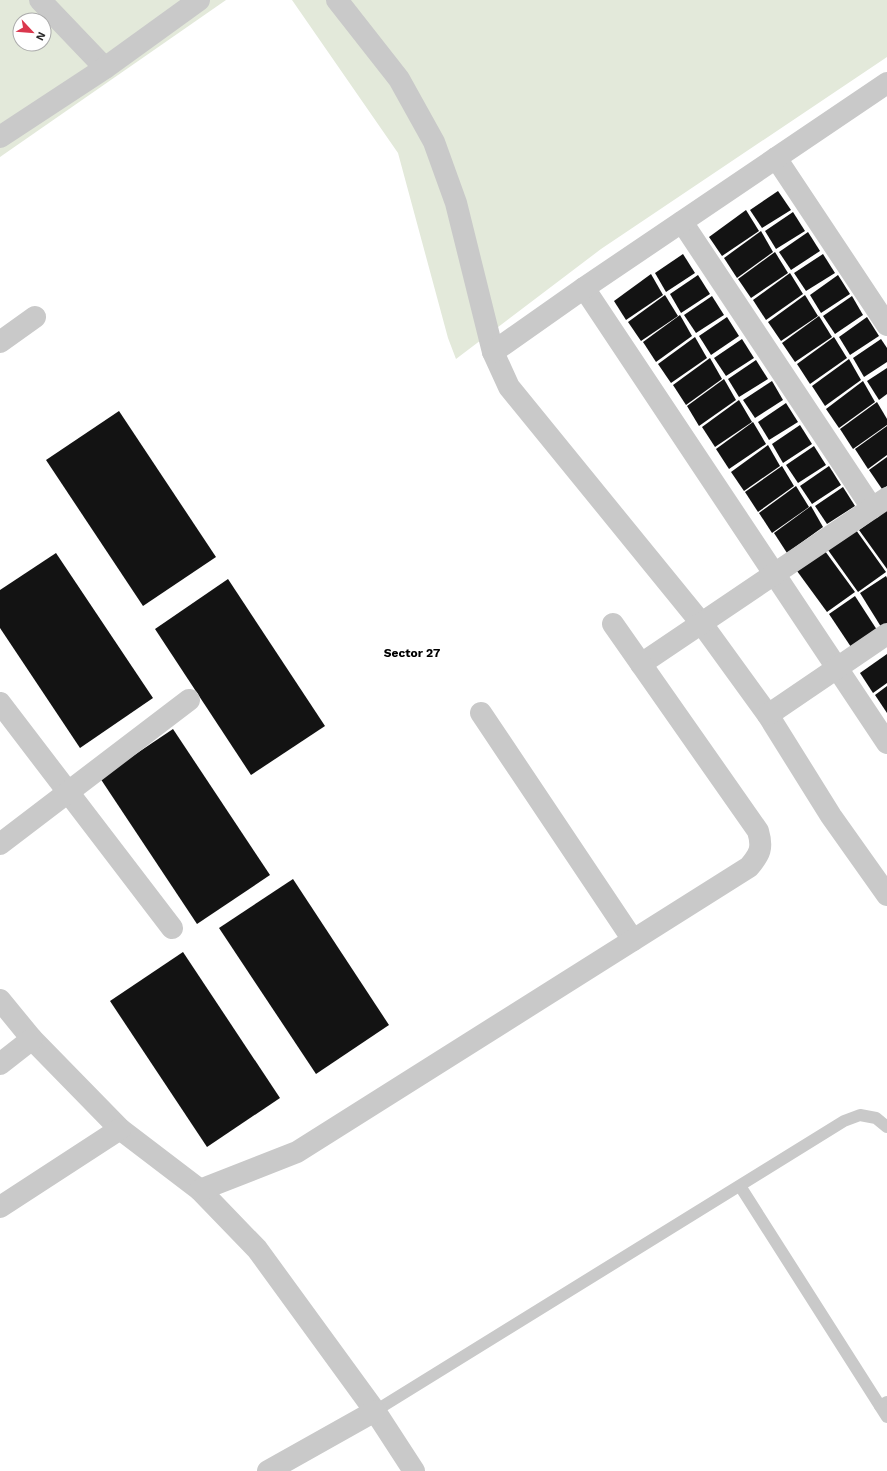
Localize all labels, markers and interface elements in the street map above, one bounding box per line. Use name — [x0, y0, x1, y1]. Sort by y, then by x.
north arrow — [12, 12, 52, 52]
text: N — [33, 30, 48, 43]
district label: Sector 27 — [384, 646, 440, 660]

